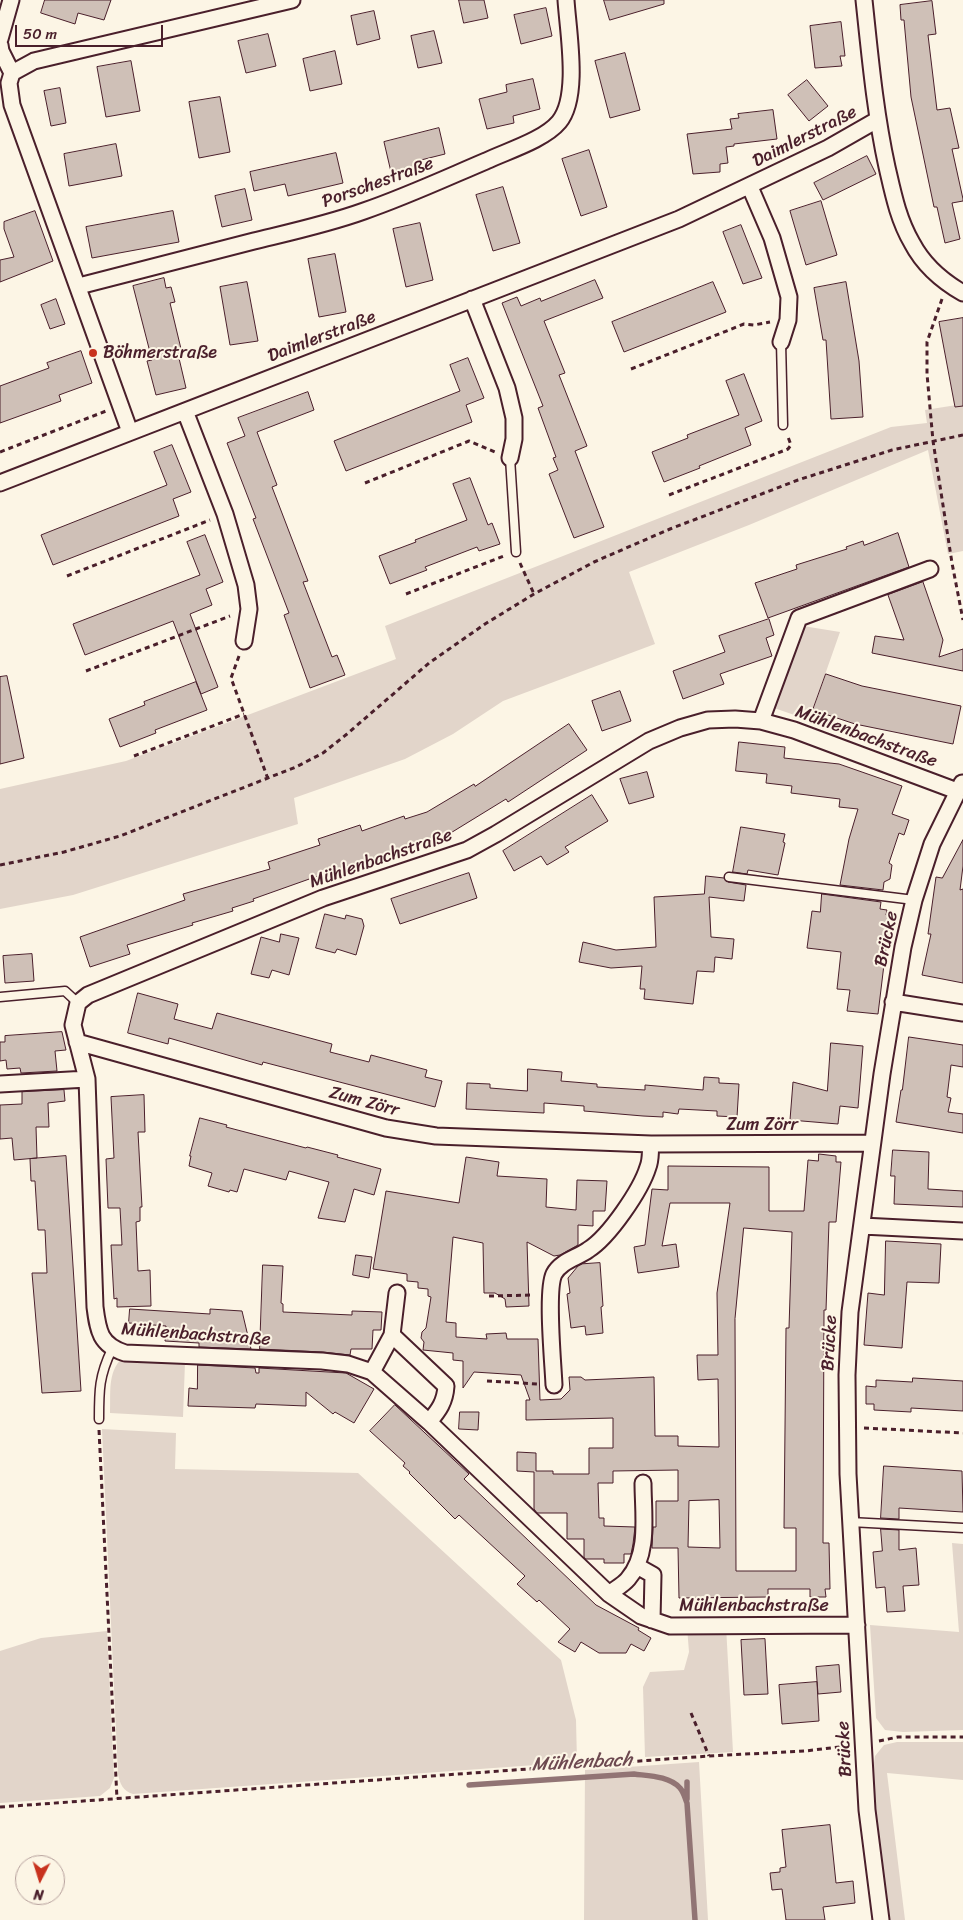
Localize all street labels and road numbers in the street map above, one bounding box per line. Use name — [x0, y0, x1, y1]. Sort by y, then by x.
street label: Daimlerstraße — [749, 101, 861, 173]
street label: Porschestraße — [319, 153, 437, 213]
street label: Daimlerstraße — [265, 306, 379, 368]
street label: Mühlenbachstraße — [792, 701, 940, 773]
street label: Mühlenbachstraße — [307, 824, 455, 894]
street label: Brücke — [871, 909, 903, 969]
street label: Zum Zörr — [327, 1082, 401, 1122]
street label: Zum Zörr — [726, 1114, 798, 1136]
street label: Brücke — [818, 1314, 842, 1372]
street label: Mühlenbachstraße — [121, 1319, 271, 1351]
street label: Mühlenbachstraße — [679, 1595, 829, 1617]
street label: Brücke — [833, 1720, 857, 1778]

